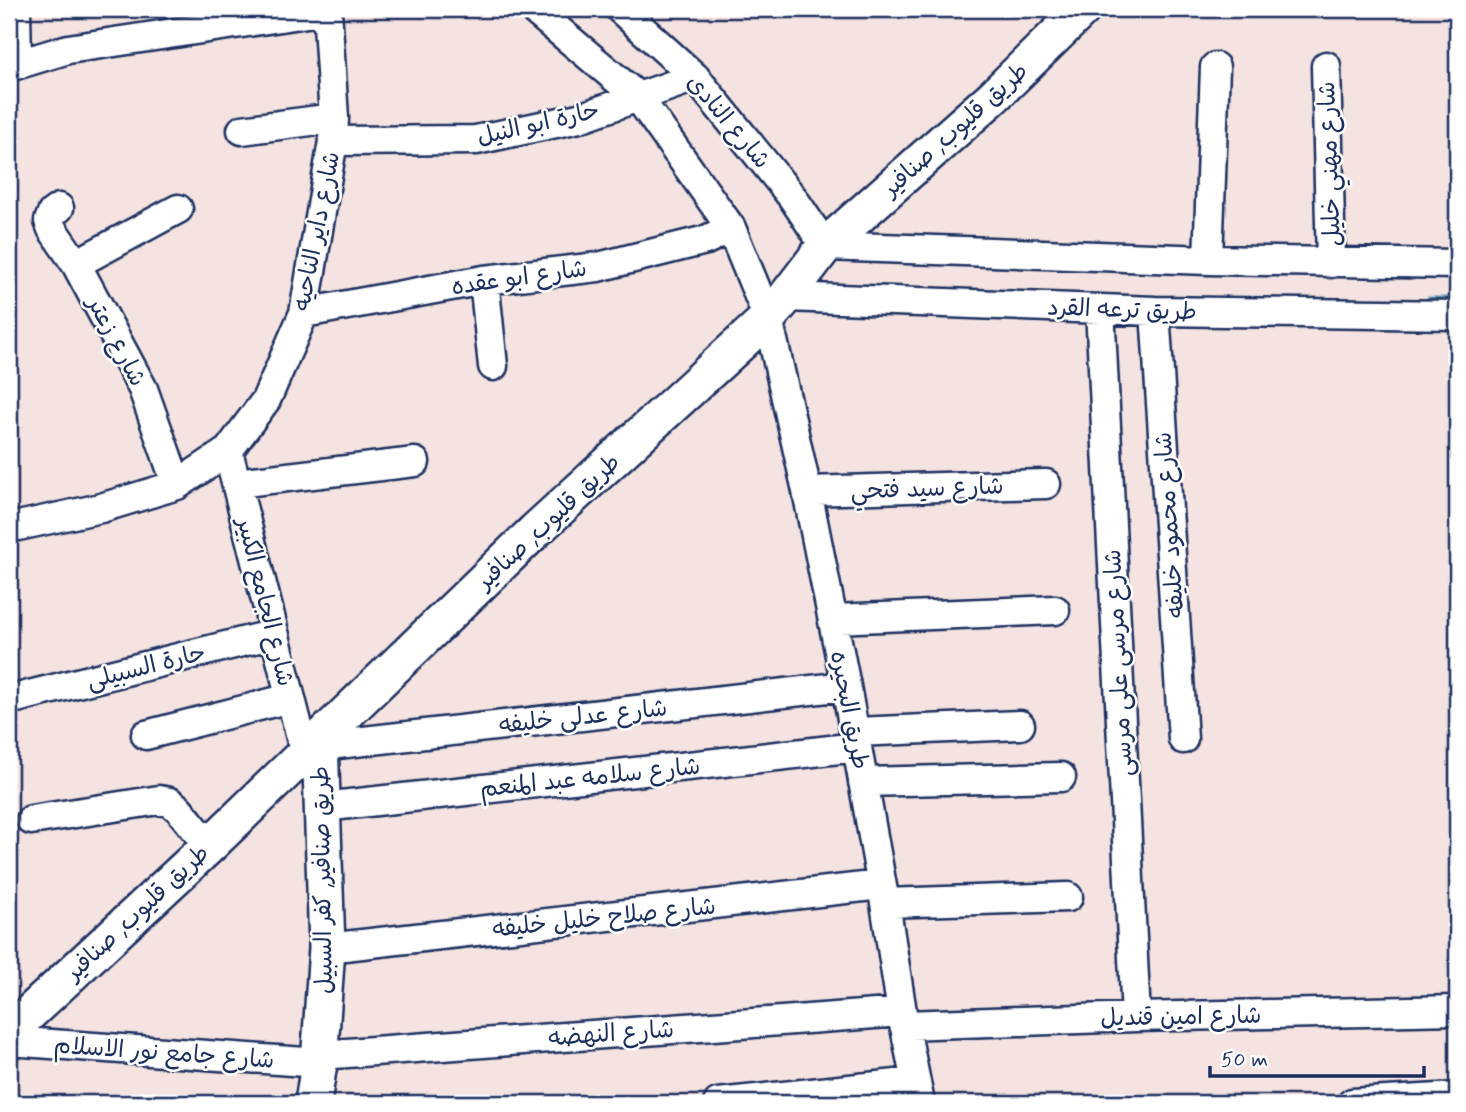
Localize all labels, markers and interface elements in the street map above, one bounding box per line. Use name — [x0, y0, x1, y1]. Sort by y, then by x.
street label: طريق قليوب, صنافير — [875, 56, 1035, 205]
street label: شارع النادى — [679, 68, 777, 176]
street label: شارع مهني خليل — [1312, 81, 1353, 247]
street label: حارة ابو النيل — [474, 95, 603, 154]
street label: شارع داير الناحيه — [287, 149, 348, 314]
street label: شارع ابو عقده — [450, 254, 589, 303]
street label: شارع زعتر — [78, 290, 152, 392]
street label: طريق ترعه القرد — [1047, 292, 1197, 329]
street label: شارع محمود خليفه — [1149, 431, 1192, 619]
street label: طريق قليوب, صنافير — [469, 447, 628, 598]
street label: شارع سيد فتحي — [850, 471, 1004, 512]
street label: شارع الجامع الكبير — [228, 513, 300, 690]
street label: شارع مرسى على مرسى — [1098, 549, 1141, 777]
street label: حارة السبيلى — [84, 638, 209, 697]
street label: طريق البحيره — [822, 648, 875, 772]
street label: شارع عدلى خليفه — [497, 693, 669, 742]
street label: شارع سلامه عبد المنعم — [478, 751, 702, 806]
street label: طريق صنافير, كفر السبيل — [306, 766, 341, 994]
street label: طريق قليوب, صنافير — [58, 838, 217, 989]
street label: شارع صلاح خليل خليفه — [491, 891, 717, 946]
street label: شارع امين قنديل — [1100, 1001, 1262, 1034]
street label: شارع النهضه — [547, 1015, 675, 1054]
street label: شارع جامع نور الاسلام — [52, 1030, 275, 1078]
scale bar — [1210, 1035, 1424, 1079]
text: 50 m — [1221, 1046, 1268, 1074]

